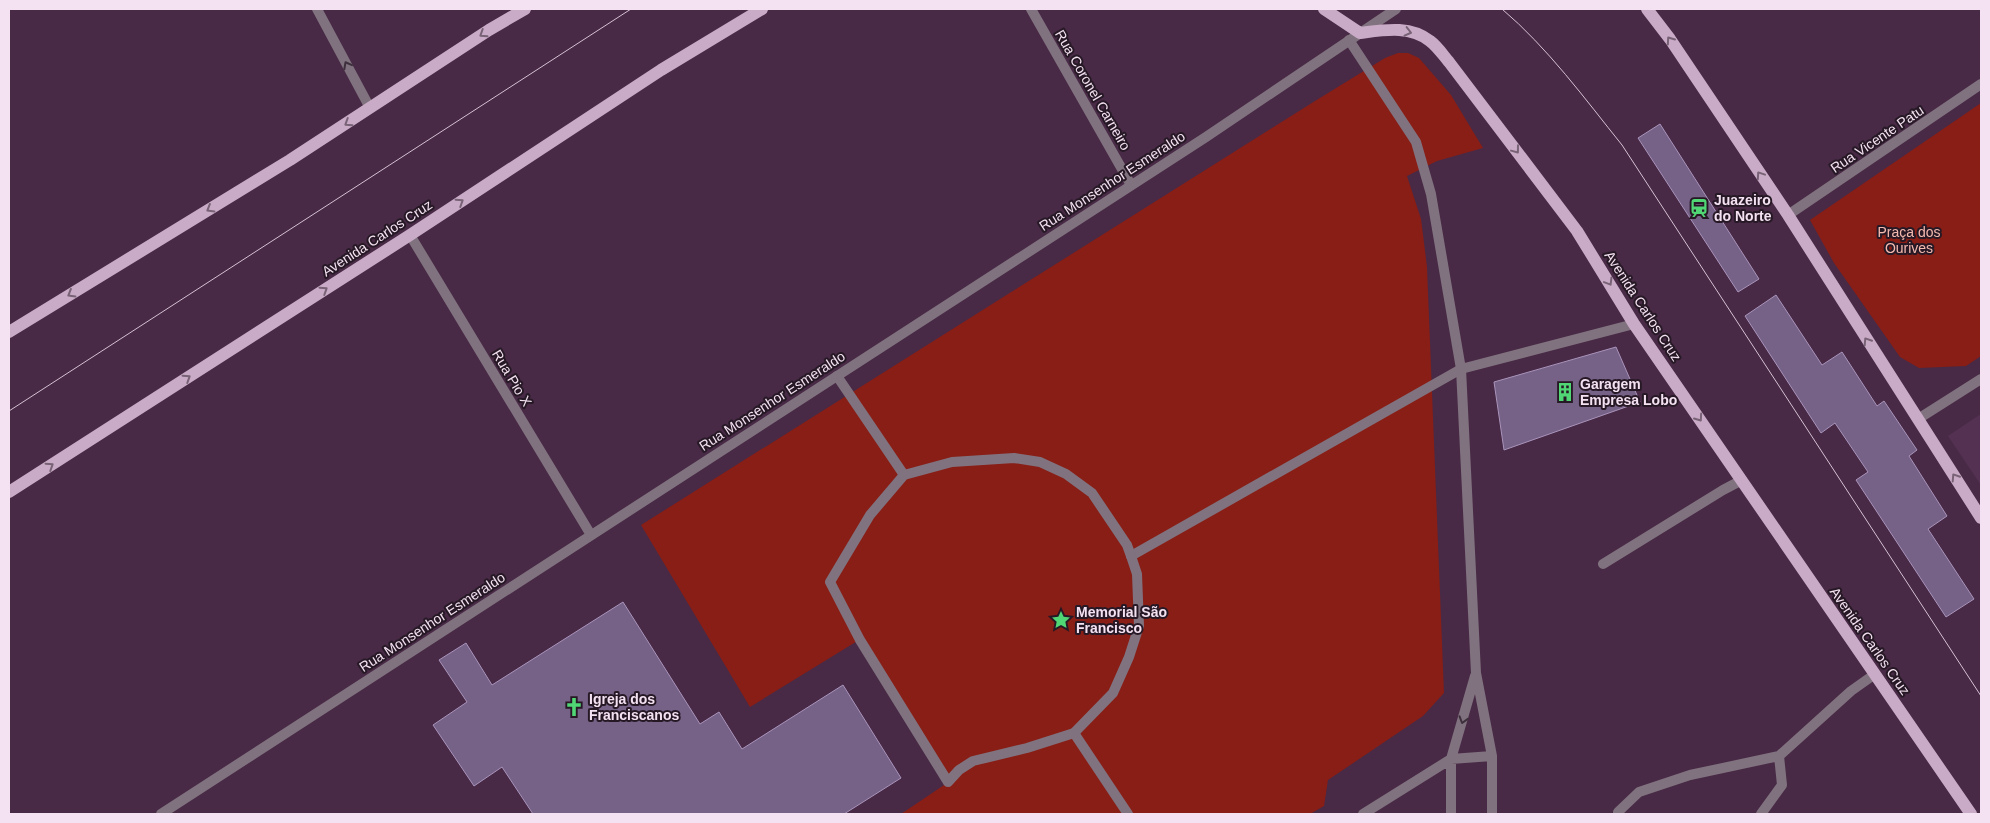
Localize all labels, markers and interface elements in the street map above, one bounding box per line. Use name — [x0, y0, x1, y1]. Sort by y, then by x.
one-way arrow — [1404, 26, 1413, 37]
one-way arrow — [480, 27, 489, 37]
street label: Rua Coronel Carneiro — [1052, 27, 1134, 153]
one-way arrow — [1667, 36, 1676, 45]
one-way arrow — [343, 62, 353, 71]
street label: Rua Vicente Patu — [1827, 102, 1927, 176]
one-way arrow — [344, 117, 353, 126]
street label: Rua Monsenhor Esmeraldo — [1036, 128, 1188, 234]
one-way arrow — [1510, 144, 1519, 153]
one-way arrow — [1757, 171, 1766, 180]
place label: Juazeiro do Norte — [1714, 192, 1772, 224]
street label: Avenida Carlos Cruz — [319, 196, 435, 280]
station icon: Juazeiro do Norte — [1688, 197, 1710, 219]
one-way arrow — [455, 199, 464, 209]
one-way arrow — [206, 203, 215, 213]
park label: Praça dos Ourives — [1877, 224, 1941, 256]
street label: Avenida Carlos Cruz — [1601, 248, 1685, 364]
one-way arrow — [1602, 277, 1612, 286]
one-way arrow — [318, 287, 327, 297]
one-way arrow — [68, 288, 77, 298]
one-way arrow — [1864, 337, 1874, 346]
street label: Rua Pio X — [489, 347, 535, 410]
street label: Rua Monsenhor Esmeraldo — [696, 348, 848, 454]
one-way arrow — [181, 375, 190, 384]
place label: Garagem Empresa Lobo — [1580, 376, 1677, 408]
building icon: Garagem Empresa Lobo — [1554, 381, 1576, 403]
one-way arrow — [1693, 412, 1702, 422]
one-way arrow — [44, 462, 53, 472]
one-way arrow — [1952, 474, 1961, 483]
street label: Rua Monsenhor Esmeraldo — [356, 569, 508, 675]
street label: Avenida Carlos Cruz — [1827, 584, 1913, 698]
place label: Memorial São Francisco — [1076, 604, 1167, 636]
place icon: Memorial São Francisco — [1050, 609, 1072, 631]
place label: Igreja dos Franciscanos — [589, 691, 679, 723]
church icon: Igreja dos Franciscanos — [563, 696, 585, 718]
one-way arrow — [1459, 715, 1469, 724]

